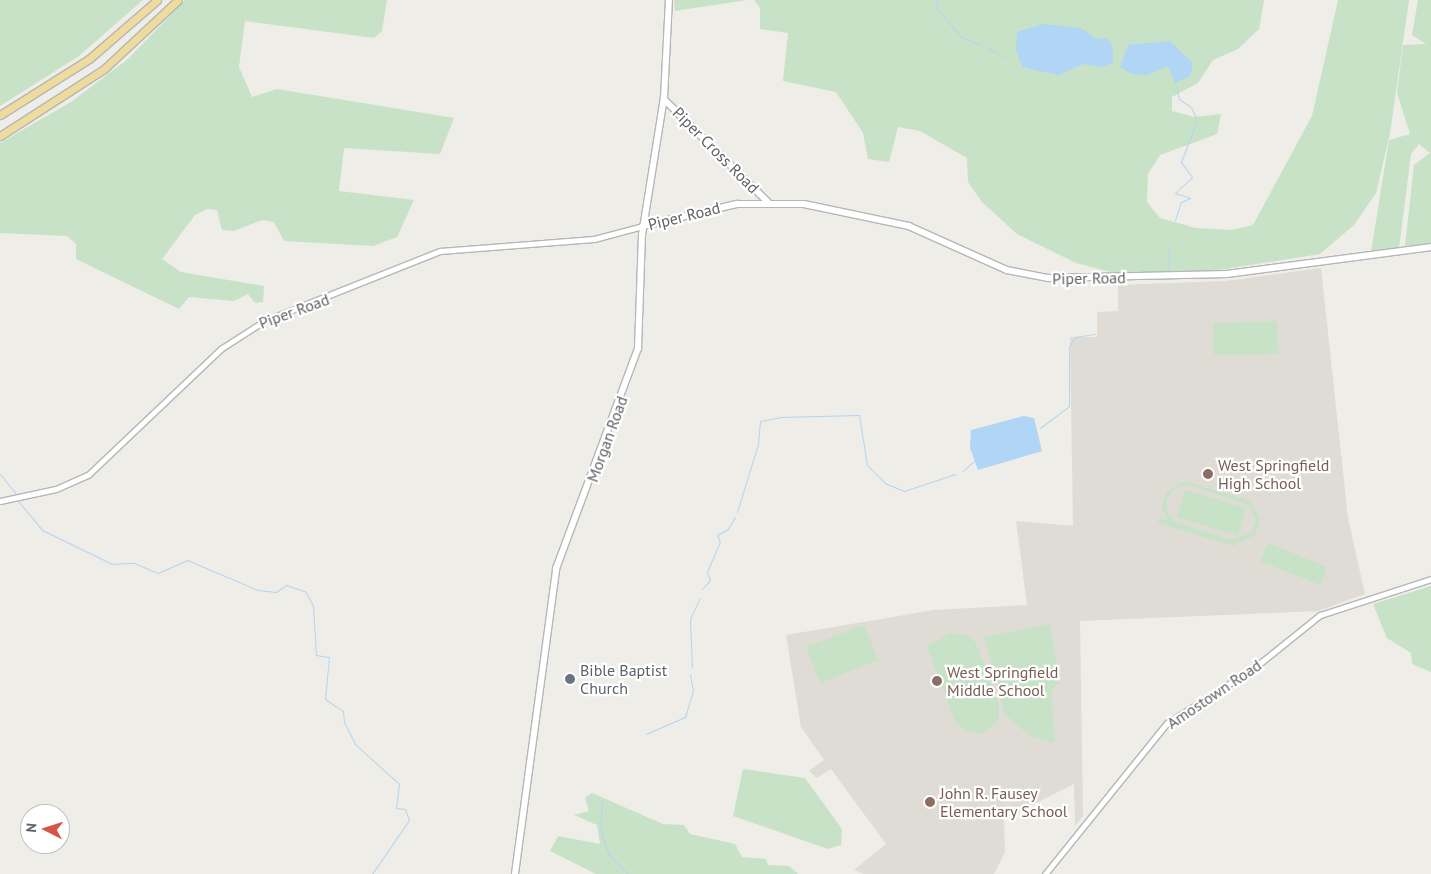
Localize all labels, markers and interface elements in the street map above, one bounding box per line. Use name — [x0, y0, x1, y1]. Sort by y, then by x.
street label: Piper Cross Road — [669, 103, 763, 197]
street label: Piper Road — [646, 198, 722, 234]
street label: Piper Road — [1052, 268, 1126, 288]
street label: Piper Road — [256, 289, 332, 333]
street label: Morgan Road — [583, 393, 631, 485]
place label: West Springfield High School — [1218, 455, 1329, 493]
marker: West Springfield High School — [1202, 468, 1214, 480]
street label: Amostown Road — [1163, 655, 1265, 733]
place label: Bible Baptist Church — [580, 660, 667, 698]
place label: West Springfield Middle School — [947, 662, 1058, 700]
marker: Bible Baptist Church — [564, 673, 576, 685]
marker: West Springfield Middle School — [931, 675, 943, 687]
place label: John R. Fausey Elementary School — [940, 783, 1068, 821]
marker: John R. Fausey Elementary School — [924, 796, 936, 808]
north arrow — [20, 804, 70, 854]
text: N — [22, 822, 40, 833]

